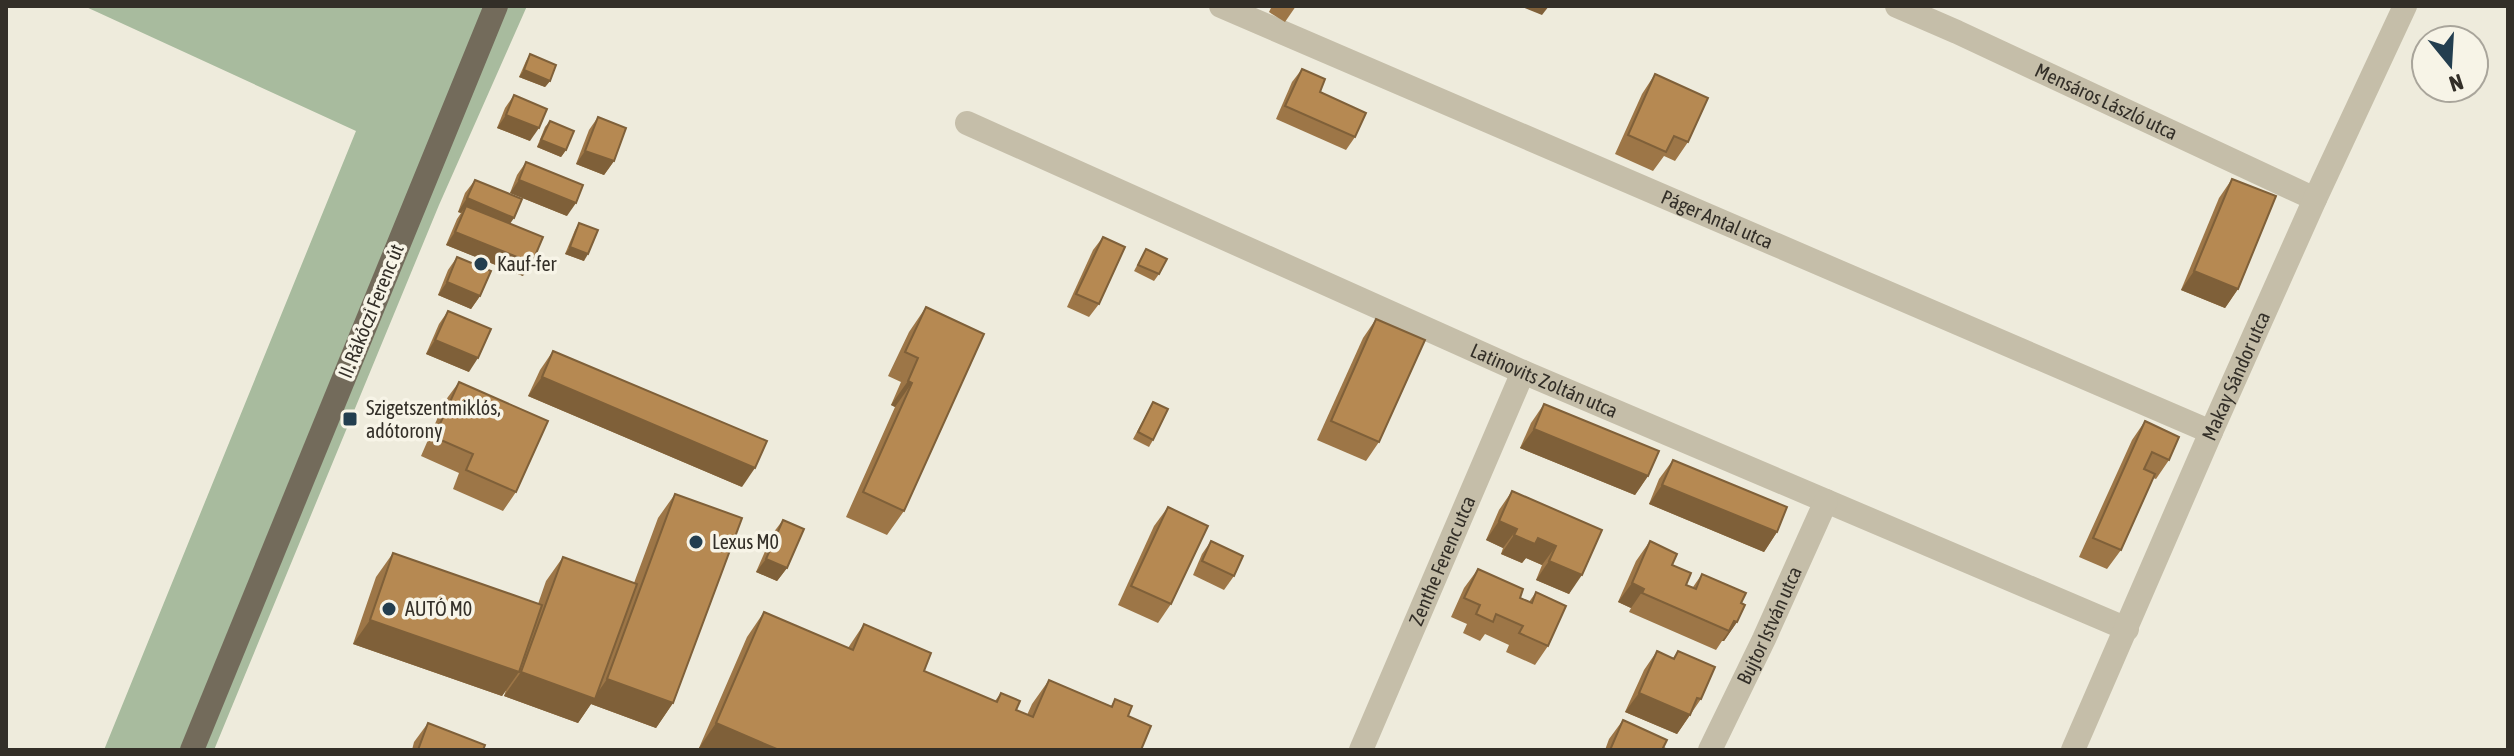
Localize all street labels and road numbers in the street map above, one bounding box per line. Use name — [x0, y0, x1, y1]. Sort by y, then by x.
street label: Mensáros László utca — [2032, 58, 2181, 144]
street label: Páger Antal utca — [1658, 185, 1777, 253]
street label: II. Rákóczi Ferenc út — [333, 240, 408, 381]
street label: Makay Sándor utca — [2197, 308, 2274, 444]
street label: Latinovits Zoltán utca — [1467, 338, 1621, 422]
street label: Zenthe Ferenc utca — [1404, 492, 1480, 629]
street label: Bujtor István utca — [1732, 563, 1806, 688]

